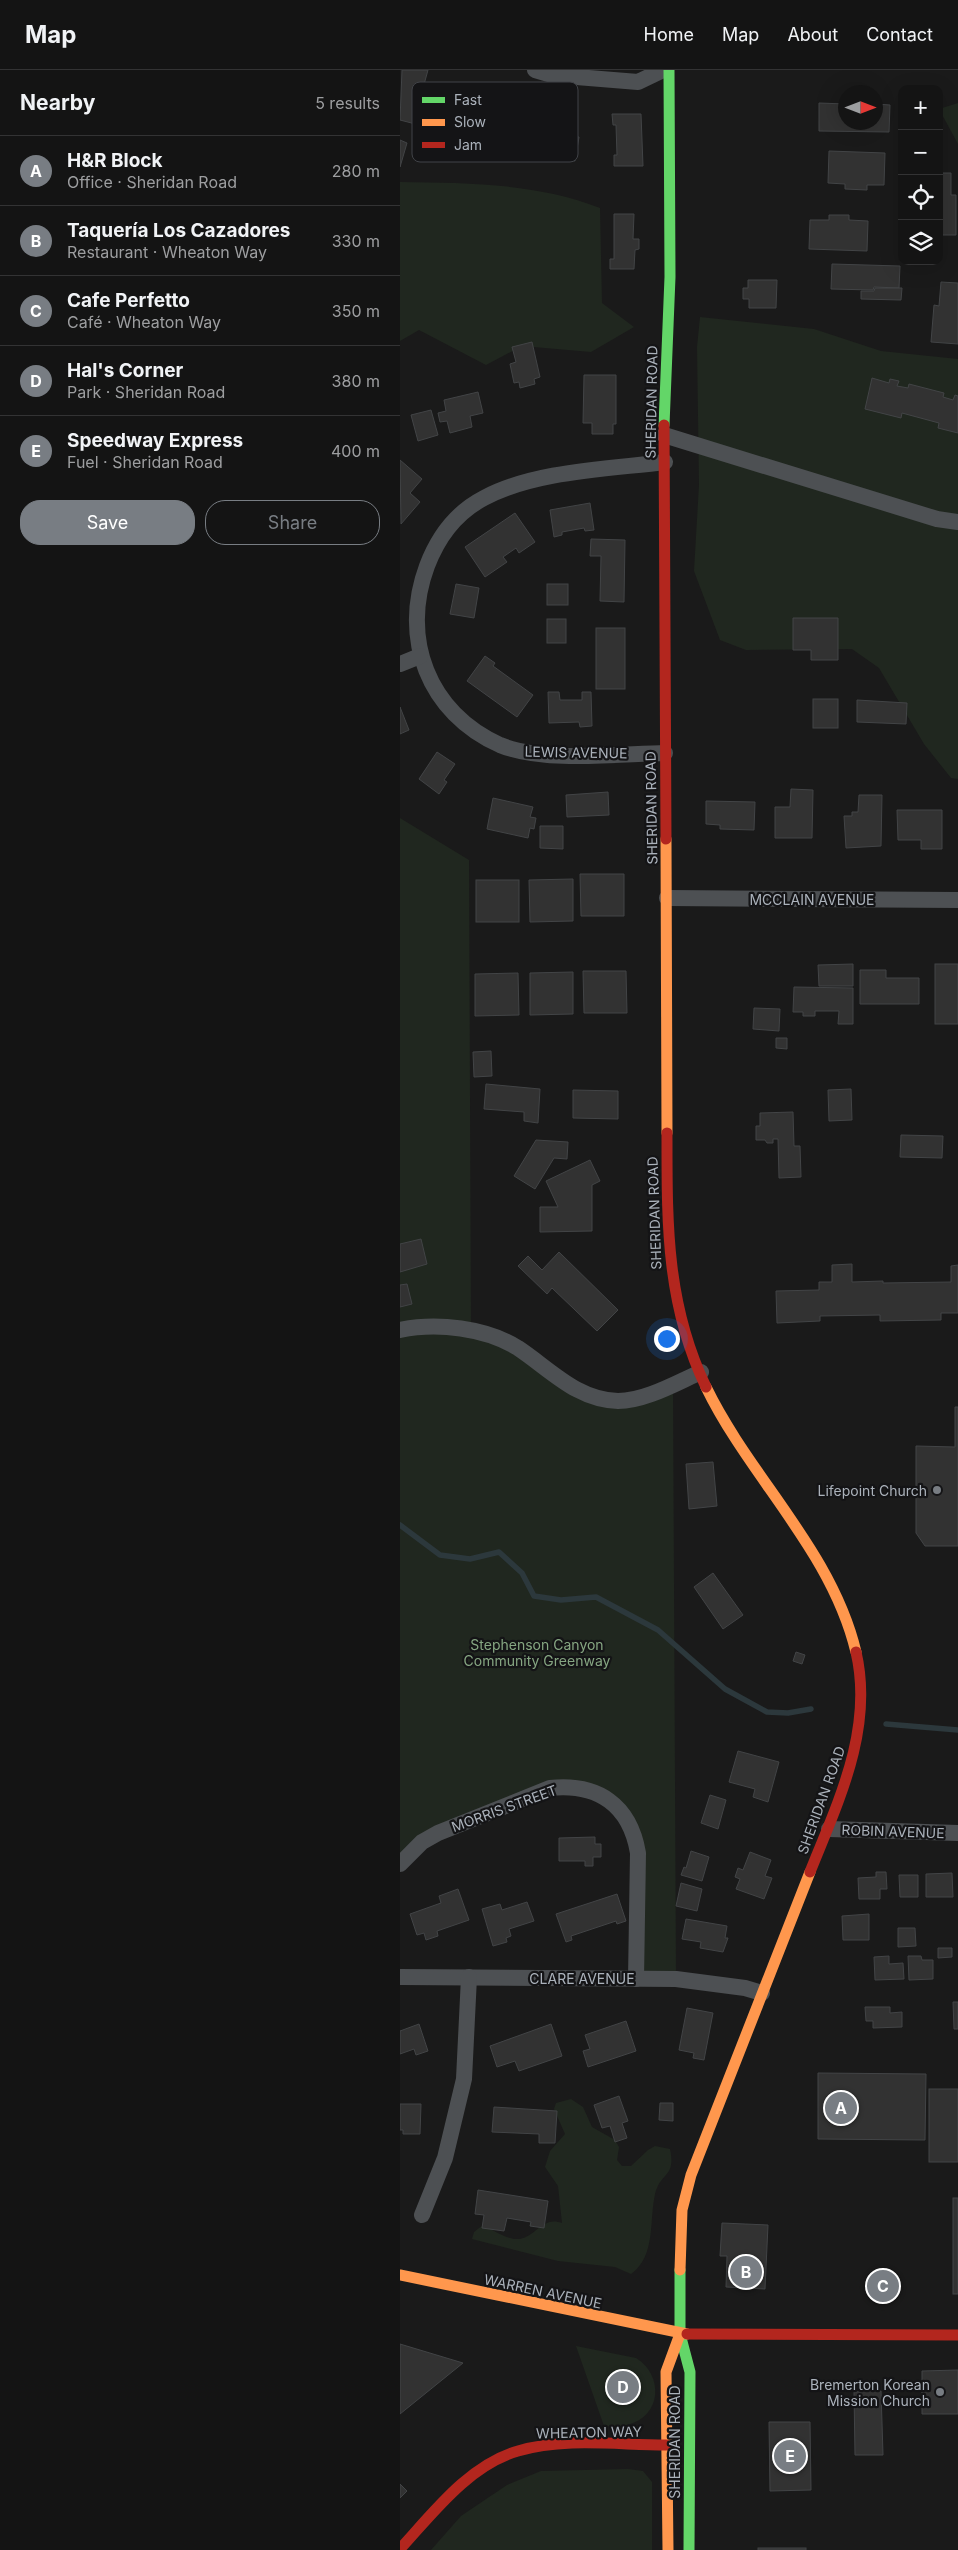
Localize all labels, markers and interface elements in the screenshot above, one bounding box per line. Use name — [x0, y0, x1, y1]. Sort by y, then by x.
text: Map — [25, 20, 76, 49]
text: Home — [644, 24, 694, 45]
text: Map — [722, 24, 759, 45]
text: About — [787, 24, 838, 45]
text: Contact — [866, 24, 933, 45]
legend — [412, 82, 578, 162]
north arrow — [838, 85, 883, 130]
map controls — [898, 85, 943, 265]
button: + — [898, 85, 943, 130]
text: Nearby — [20, 90, 95, 115]
text: Fast — [454, 91, 482, 108]
text: 5 results — [315, 93, 380, 113]
text: Slow — [454, 113, 486, 130]
button: − — [898, 130, 943, 175]
text: Jam — [454, 136, 482, 153]
text: H&R Block — [67, 149, 163, 172]
text: A — [30, 161, 42, 181]
text: 280 m — [332, 161, 380, 181]
text: Office · Sheridan Road — [67, 172, 237, 192]
button: locate — [898, 175, 943, 220]
text: Taquería Los Cazadores — [67, 219, 290, 242]
button: layers — [898, 220, 943, 265]
text: B — [31, 231, 41, 251]
text: 330 m — [332, 231, 380, 251]
text: Restaurant · Wheaton Way — [67, 242, 267, 262]
text: Cafe Perfetto — [67, 289, 190, 312]
text: C — [30, 301, 42, 321]
text: 350 m — [332, 301, 380, 321]
text: Café · Wheaton Way — [67, 312, 221, 332]
street label: SHERIDAN ROAD — [642, 345, 660, 459]
text: Hal's Corner — [67, 359, 183, 382]
text: D — [30, 371, 42, 391]
text: 380 m — [332, 371, 380, 391]
text: Park · Sheridan Road — [67, 382, 225, 402]
text: Speedway Express — [67, 429, 243, 452]
text: E — [31, 441, 41, 461]
text: 400 m — [331, 441, 380, 461]
text: Fuel · Sheridan Road — [67, 452, 223, 472]
button: Save — [20, 500, 195, 545]
button: Share — [205, 500, 380, 545]
street label: LEWIS AVENUE — [524, 743, 628, 761]
street label: SHERIDAN ROAD — [642, 751, 660, 865]
street label: MCCLAIN AVENUE — [749, 891, 875, 908]
street label: SHERIDAN ROAD — [644, 1156, 664, 1270]
your location — [654, 1326, 680, 1352]
place label: Lifepoint Church — [818, 1482, 927, 1499]
marker: Lifepoint Church — [931, 1484, 943, 1496]
park label: Stephenson Canyon Community Greenway — [464, 1636, 611, 1669]
street label: SHERIDAN ROAD — [794, 1744, 848, 1856]
street label: MORRIS STREET — [449, 1781, 559, 1835]
street label: ROBIN AVENUE — [841, 1821, 945, 1841]
street label: CLARE AVENUE — [529, 1970, 635, 1987]
pin: A — [825, 2089, 857, 2127]
pin: B — [730, 2253, 762, 2291]
pin: C — [867, 2267, 899, 2305]
street label: WARREN AVENUE — [483, 2270, 603, 2312]
pin: D — [607, 2368, 639, 2406]
place label: Bremerton Korean Mission Church — [810, 2376, 930, 2409]
street label: SHERIDAN ROAD — [666, 2385, 683, 2499]
marker: Bremerton Korean Mission Church — [934, 2386, 946, 2398]
street label: WHEATON WAY — [536, 2423, 643, 2441]
pin: E — [774, 2437, 806, 2475]

